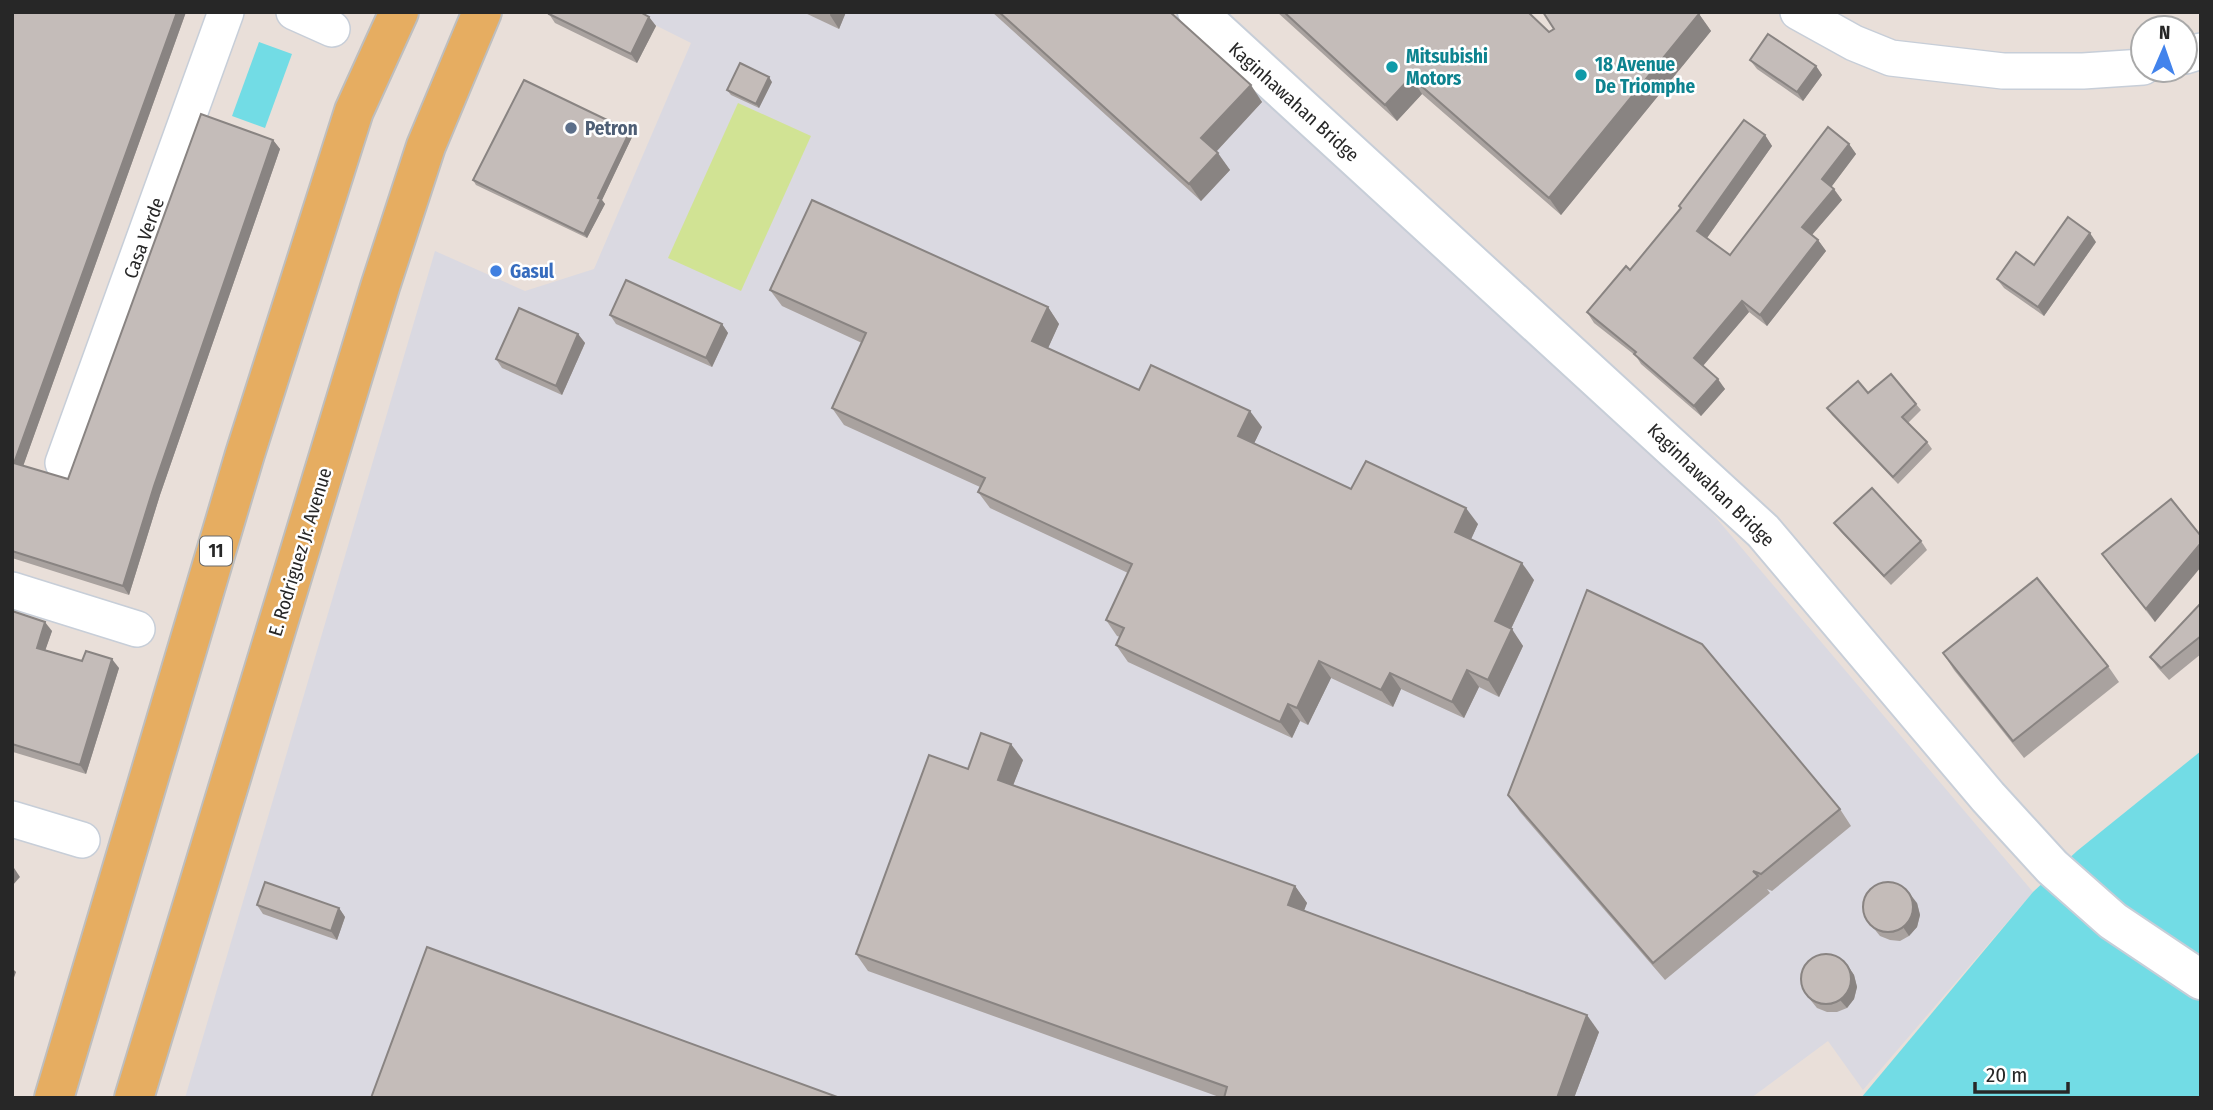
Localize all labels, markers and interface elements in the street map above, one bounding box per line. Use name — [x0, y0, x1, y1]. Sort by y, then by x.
north arrow — [2129, 14, 2199, 84]
text: N — [2158, 21, 2171, 44]
street label: Kaginhawahan Bridge — [1224, 37, 1364, 167]
place label: Mitsubishi Motors — [1406, 45, 1488, 90]
place label: 18 Avenue De Triomphe — [1595, 53, 1695, 98]
marker: Mitsubishi Motors — [1384, 59, 1400, 75]
marker: 18 Avenue De Triomphe — [1573, 67, 1589, 83]
place label: Petron — [585, 117, 638, 140]
marker: Petron — [563, 120, 579, 136]
street label: Casa Verde — [119, 194, 169, 282]
place label: Gasul — [510, 260, 555, 283]
marker: Gasul — [488, 263, 504, 279]
street label: Kaginhawahan Bridge — [1643, 419, 1779, 551]
street label: E. Rodriguez Jr. Avenue — [263, 465, 337, 639]
road number: 11 — [200, 536, 232, 566]
scale bar — [1975, 1050, 2068, 1094]
text: 20 m — [1986, 1062, 2027, 1088]

